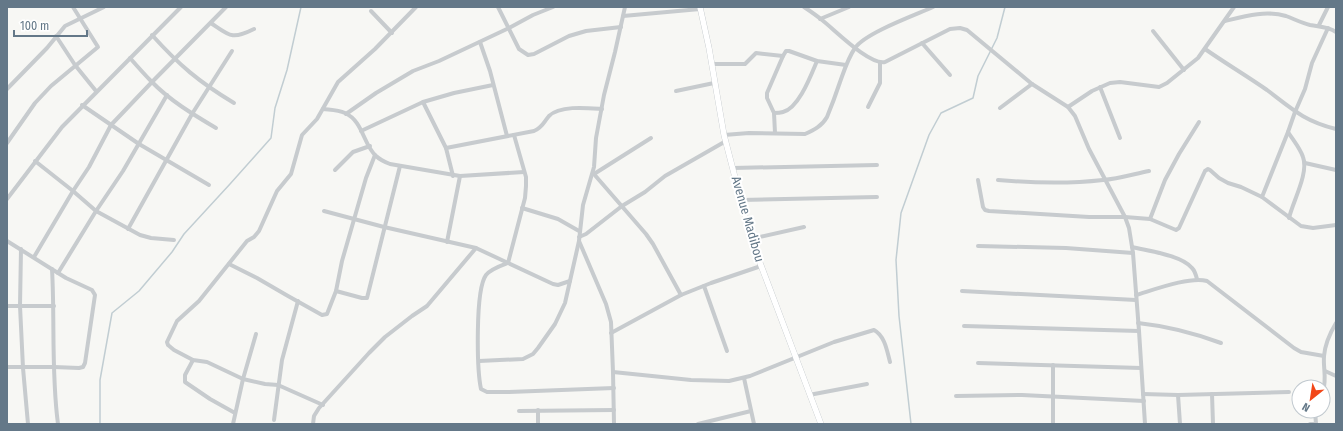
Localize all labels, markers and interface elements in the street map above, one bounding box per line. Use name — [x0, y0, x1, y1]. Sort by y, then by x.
scale bar — [14, 12, 87, 38]
text: 100 m — [20, 19, 49, 33]
street label: Avenue Madibou — [729, 174, 767, 264]
north arrow — [1291, 379, 1331, 419]
text: N — [1300, 400, 1312, 415]

